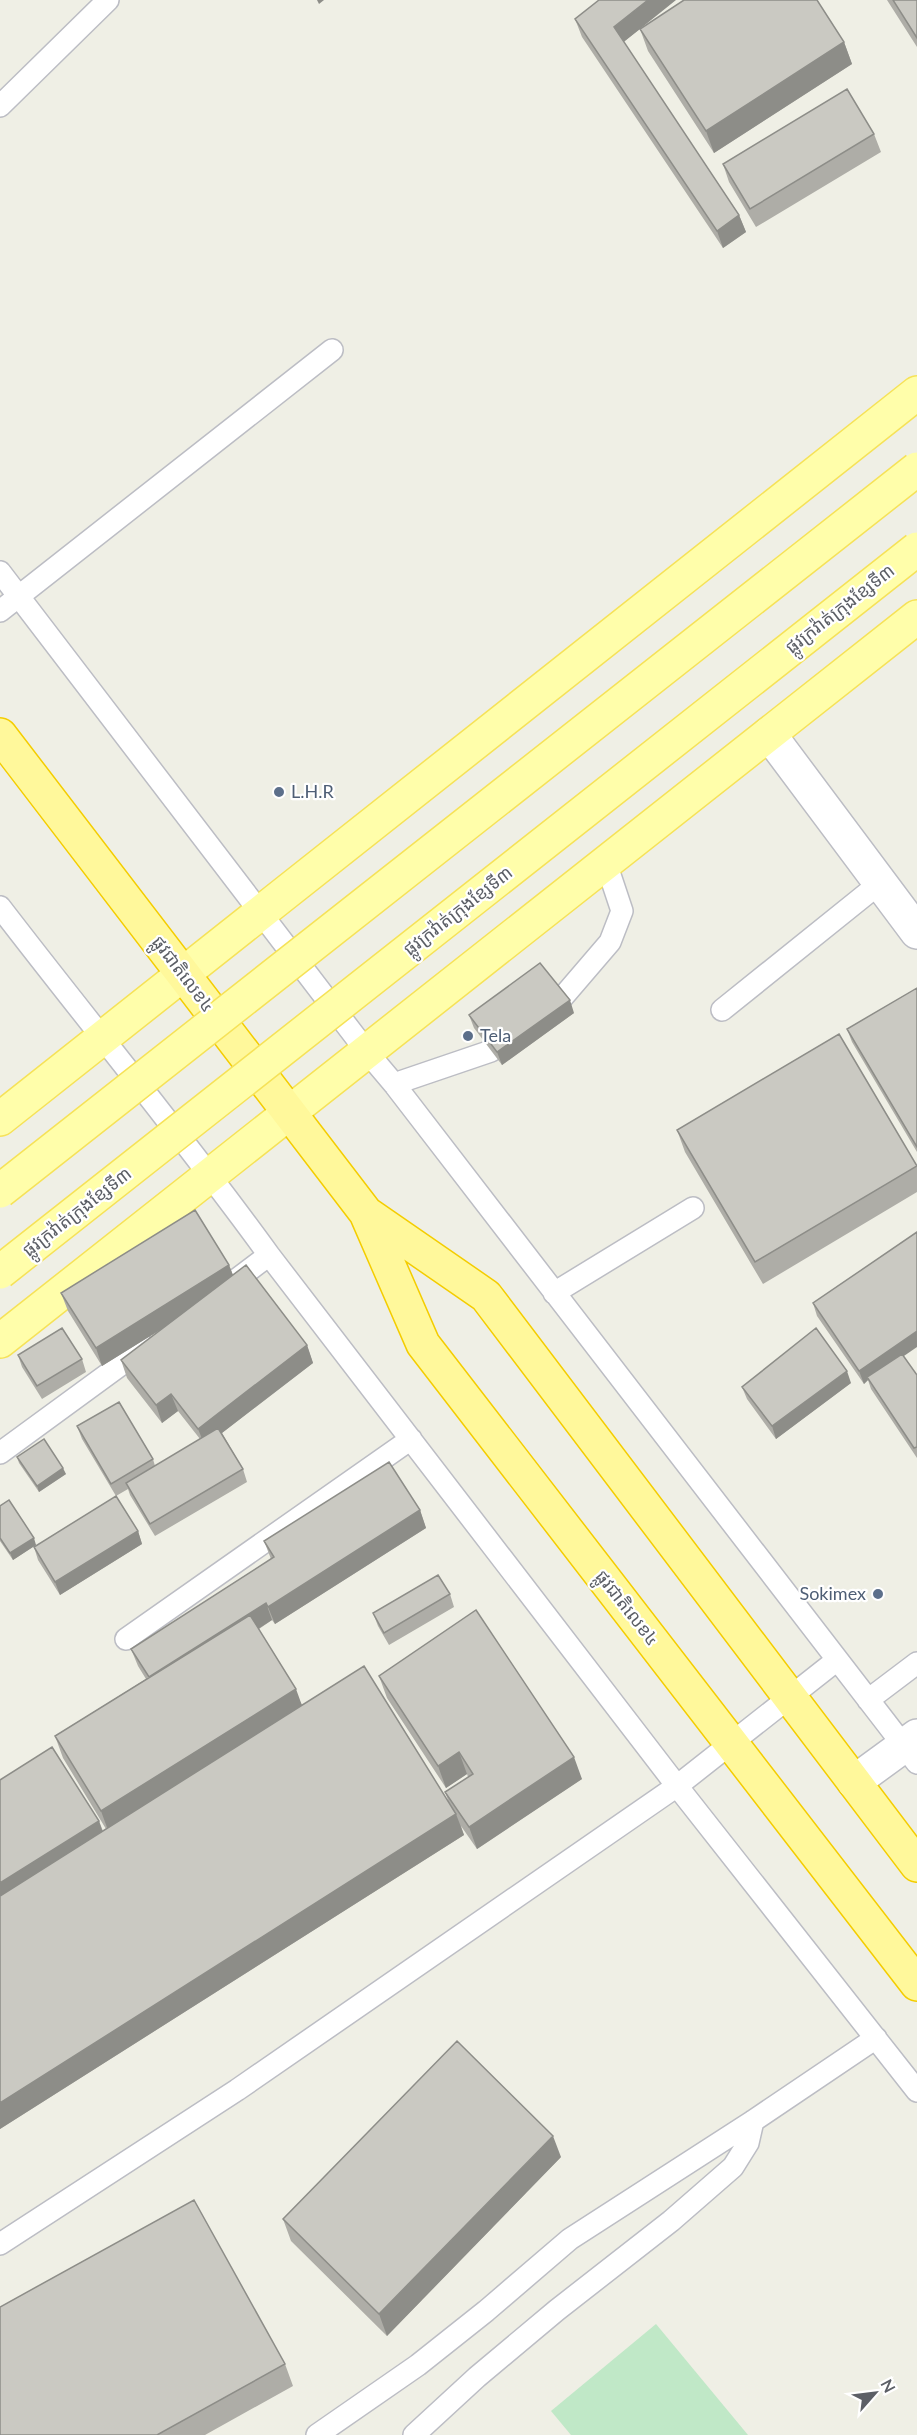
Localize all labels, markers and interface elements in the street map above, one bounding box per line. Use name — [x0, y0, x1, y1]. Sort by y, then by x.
street label: ផ្លូវក្រវ៉ាត់ក្រុងខ្សែទី៣ — [780, 559, 902, 663]
place label: L.H.R — [291, 780, 334, 802]
marker: L.H.R — [272, 785, 286, 799]
street label: ផ្លូវក្រវ៉ាត់ក្រុងខ្សែទី៣ — [398, 861, 520, 965]
street label: ផ្លូវជាតិលេខ៤ — [143, 931, 220, 1020]
place label: Tela — [480, 1024, 511, 1046]
marker: Tela — [461, 1029, 475, 1043]
street label: ផ្លូវក្រវ៉ាត់ក្រុងខ្សែទី៣ — [17, 1162, 139, 1266]
street label: ផ្លូវជាតិលេខ៤ — [586, 1565, 664, 1654]
place label: Sokimex — [799, 1582, 866, 1604]
marker: Sokimex — [871, 1587, 885, 1601]
north arrow — [845, 2363, 905, 2423]
text: N — [877, 2376, 900, 2396]

